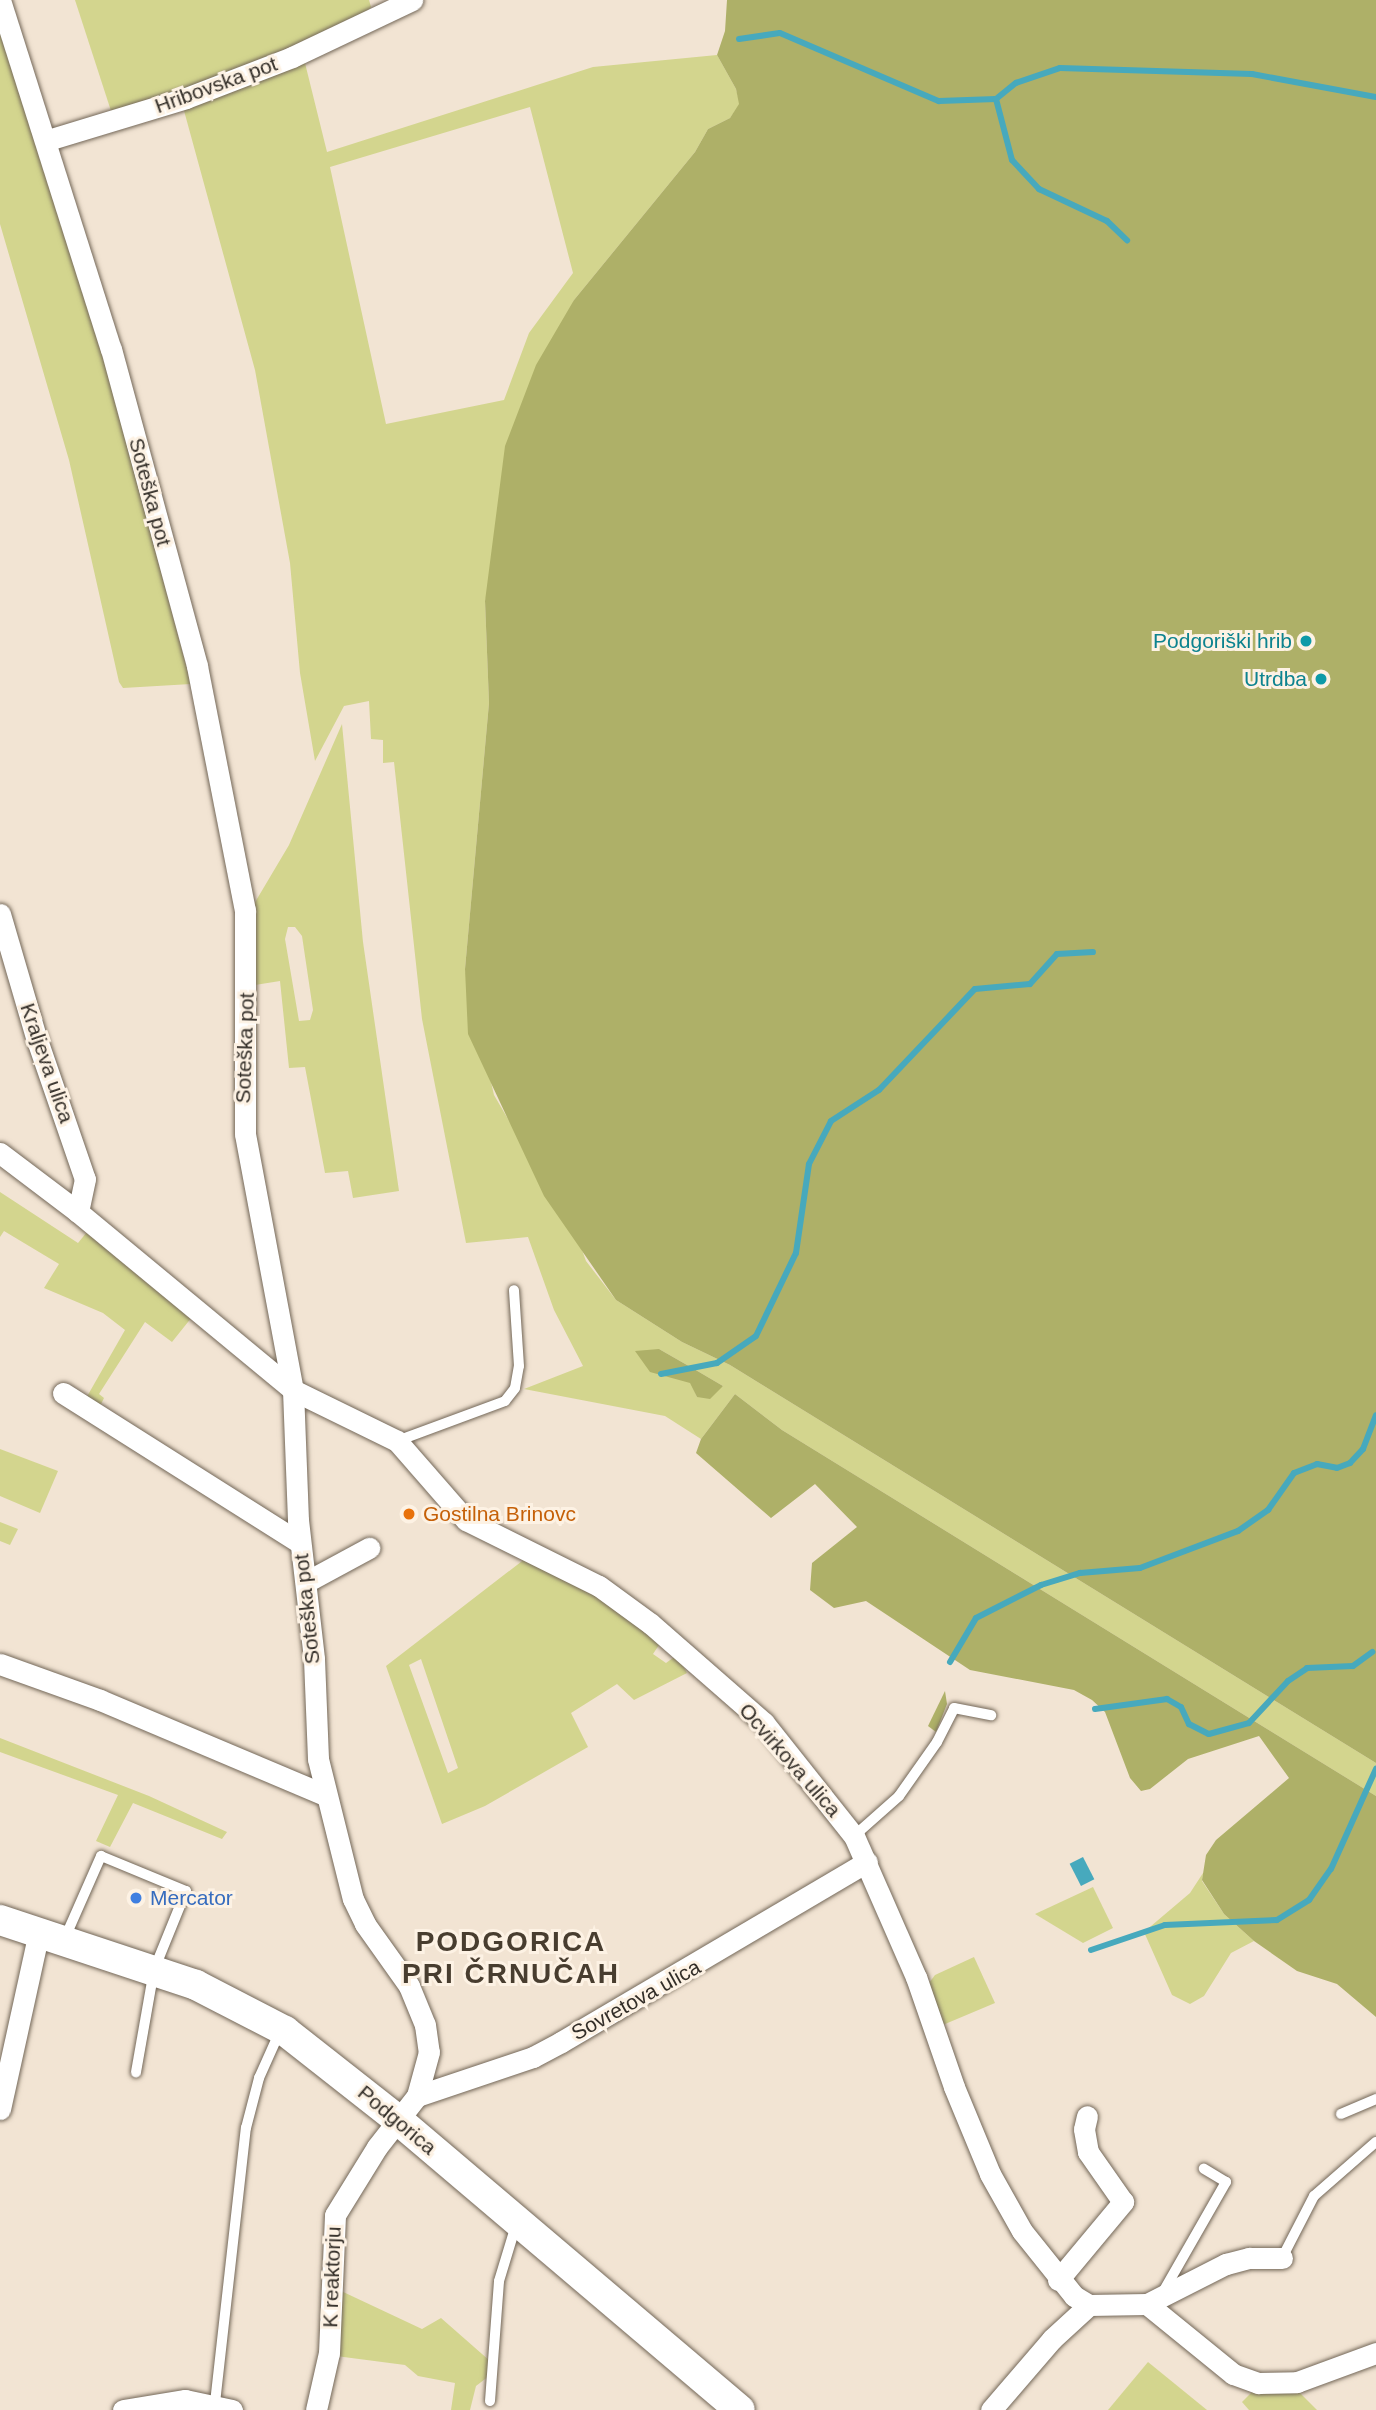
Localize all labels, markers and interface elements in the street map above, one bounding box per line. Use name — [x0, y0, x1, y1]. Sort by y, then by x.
street label: Hribovska pot — [151, 51, 281, 119]
street label: Soteška pot — [123, 435, 177, 549]
place label: Podgoriški hrib — [1153, 628, 1292, 654]
marker: Podgoriški hrib — [1298, 633, 1314, 649]
place label: Utrdba — [1244, 666, 1307, 692]
marker: Utrdba — [1313, 671, 1329, 687]
street label: Soteška pot — [230, 992, 260, 1104]
street label: Kraljeva ulica — [15, 1000, 79, 1126]
place label: Gostilna Brinovc — [423, 1501, 576, 1527]
marker: Gostilna Brinovc — [401, 1506, 417, 1522]
street label: Soteška pot — [289, 1553, 325, 1665]
street label: Ocvirkova ulica — [734, 1698, 846, 1822]
place label: Mercator — [150, 1885, 233, 1911]
marker: Mercator — [128, 1890, 144, 1906]
district label: PODGORICA PRI ČRNUČAH — [403, 1925, 619, 1991]
street label: Sovretova ulica — [567, 1954, 705, 2046]
street label: Podgorica — [353, 2080, 441, 2160]
street label: K reaktorju — [318, 2226, 346, 2328]

